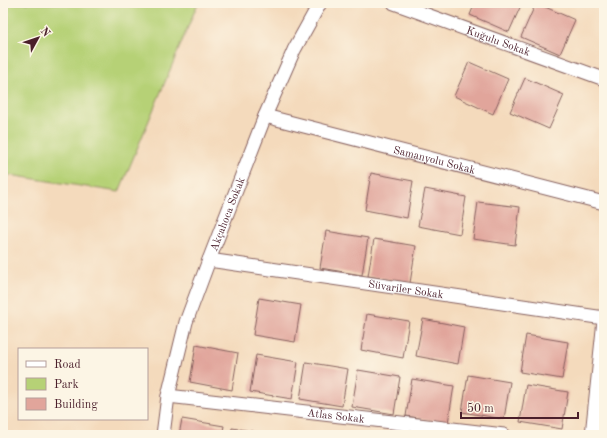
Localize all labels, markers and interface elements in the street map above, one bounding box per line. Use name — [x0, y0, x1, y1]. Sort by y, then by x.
north arrow — [18, 18, 58, 58]
text: N — [38, 26, 52, 40]
street label: Kuğulu Sokak — [464, 26, 532, 59]
street label: Samanyolu Sokak — [392, 145, 477, 177]
street label: Akçahoca Sokak — [209, 176, 248, 253]
street label: Süvariler Sokak — [367, 279, 444, 301]
legend — [18, 348, 148, 420]
text: Road — [54, 359, 81, 371]
text: Park — [54, 379, 79, 391]
scale bar — [461, 394, 578, 420]
text: Building — [54, 399, 98, 411]
text: 50 m — [467, 402, 494, 415]
street label: Atlas Sokak — [306, 408, 365, 426]

